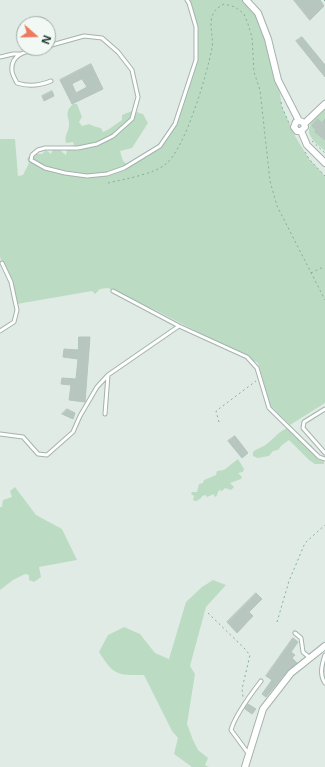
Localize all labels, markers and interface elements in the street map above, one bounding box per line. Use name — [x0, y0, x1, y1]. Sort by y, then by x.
north arrow — [16, 16, 56, 56]
text: N — [38, 33, 55, 47]

